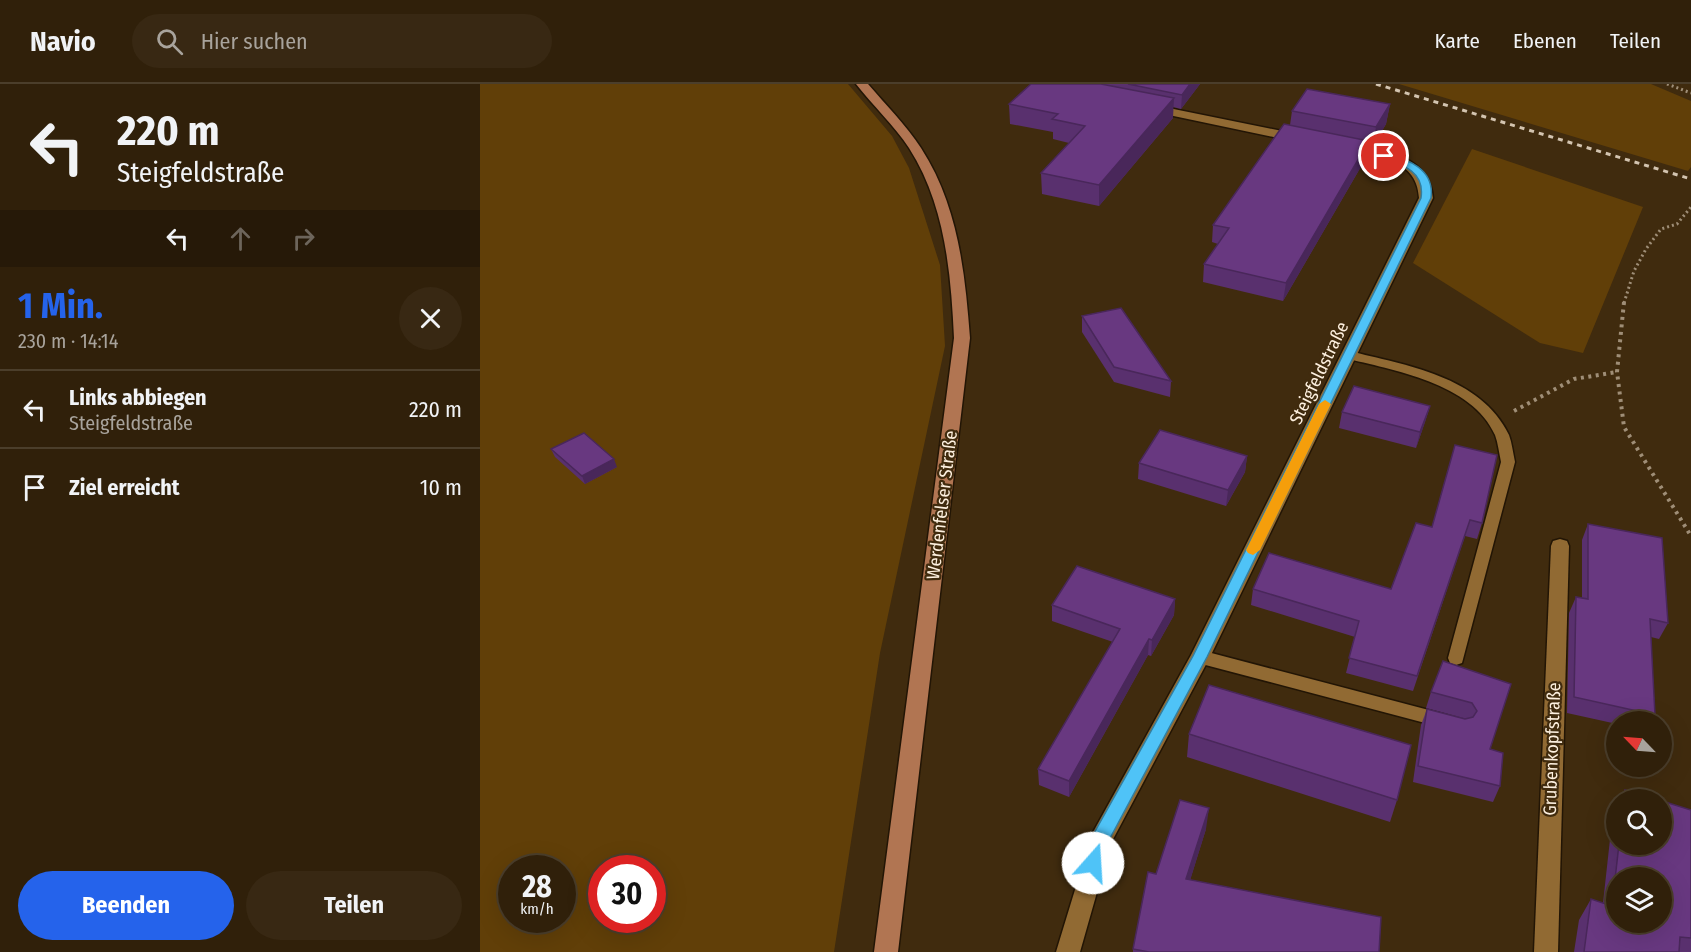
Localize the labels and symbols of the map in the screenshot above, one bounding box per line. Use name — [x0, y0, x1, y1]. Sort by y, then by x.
pin — [1358, 130, 1409, 181]
street label: Steigfeldstraße — [1285, 318, 1353, 428]
street label: Werdenfelser Straße — [922, 429, 962, 581]
street label: Grubenkopfstraße — [1539, 682, 1565, 816]
north arrow — [1606, 711, 1672, 777]
position arrow — [1061, 831, 1125, 895]
speed limit sign: 30 — [588, 855, 666, 933]

